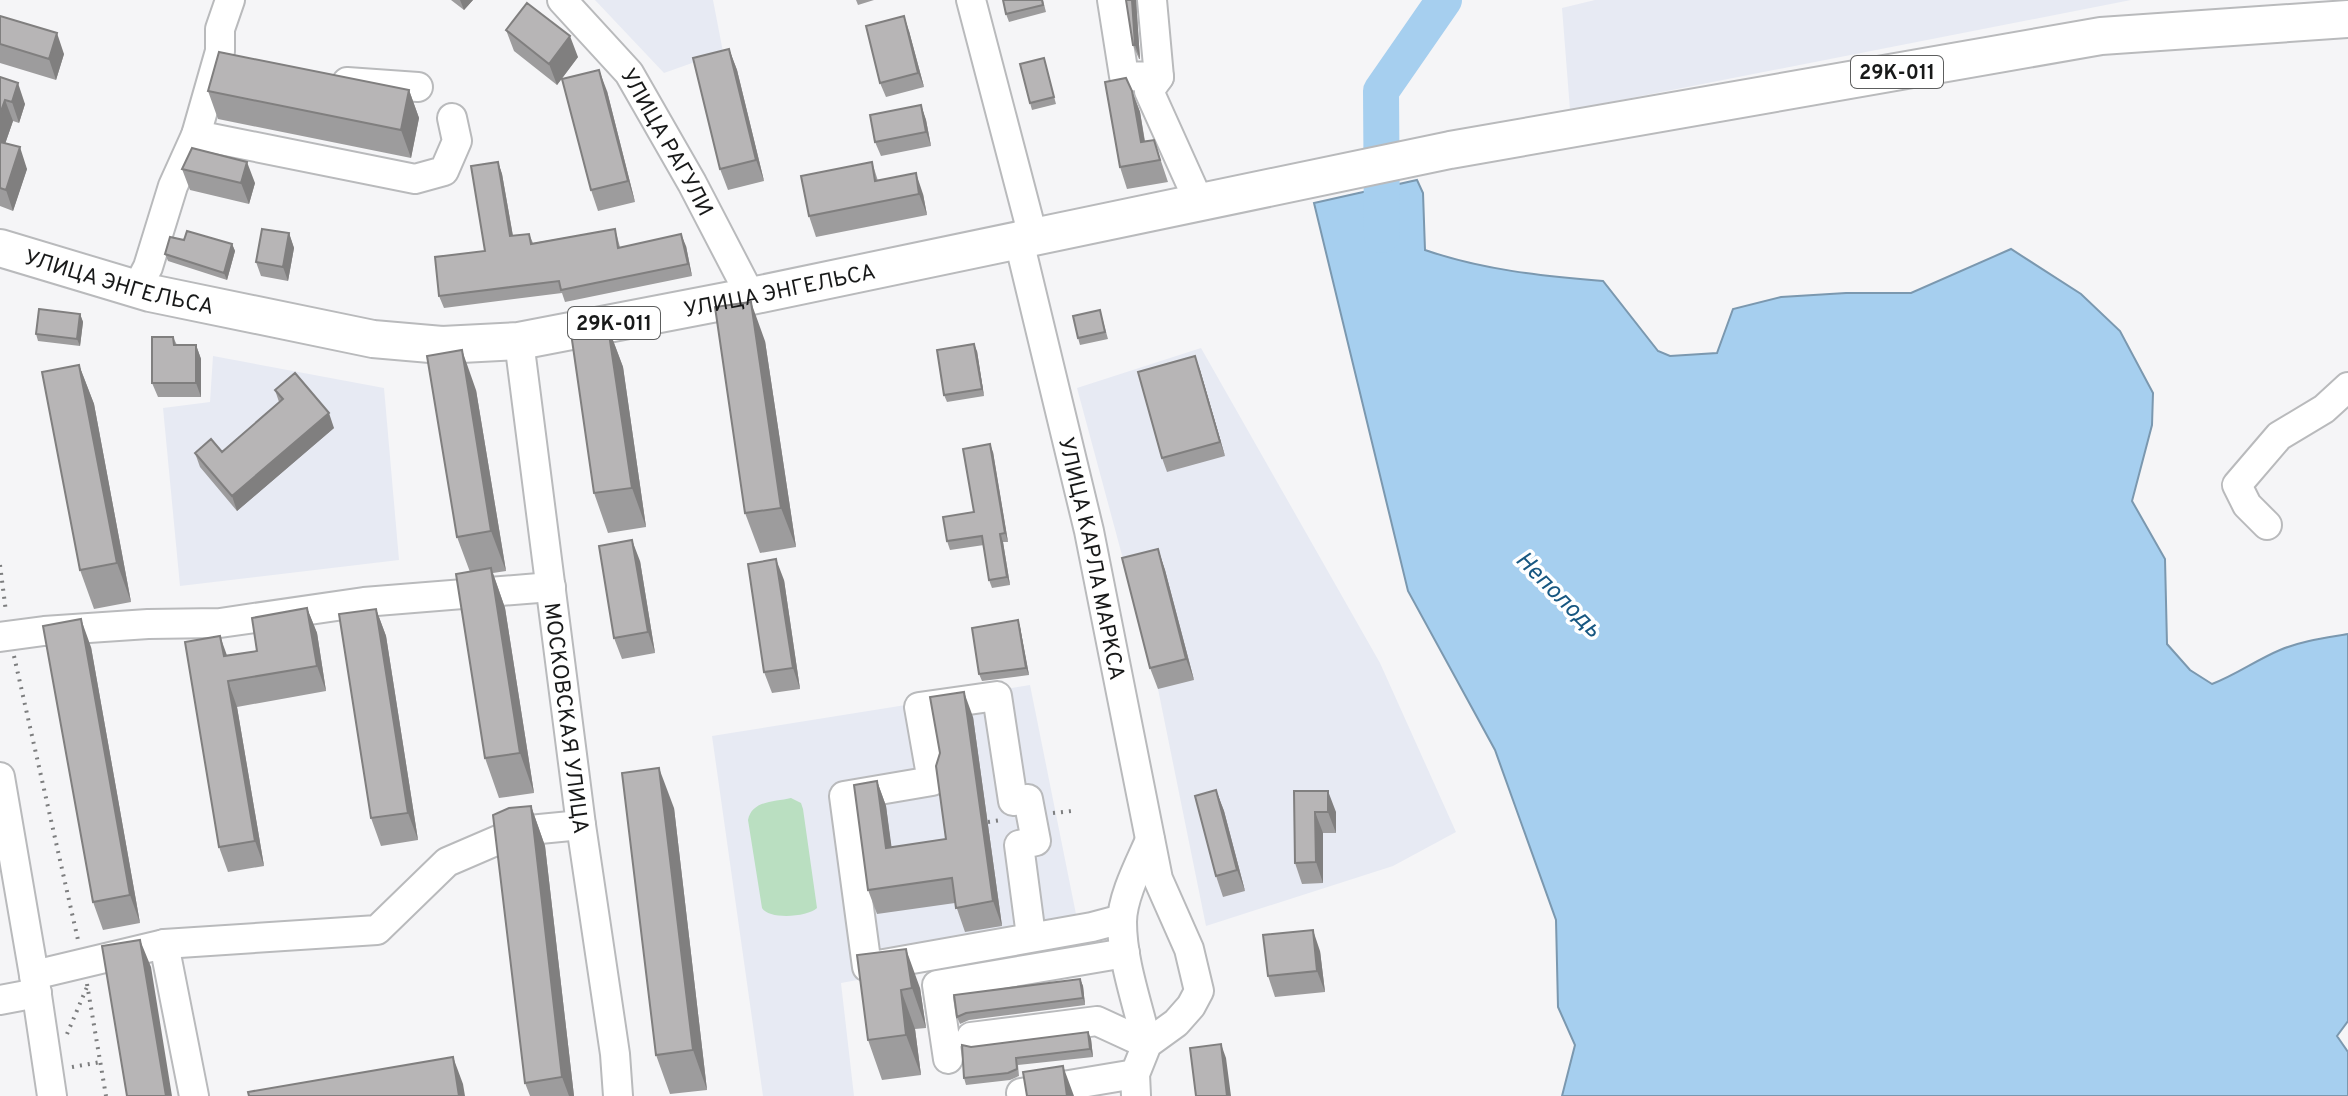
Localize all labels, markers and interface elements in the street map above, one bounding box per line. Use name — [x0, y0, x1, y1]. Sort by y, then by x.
road number: 29К-011 — [1851, 56, 1943, 88]
street label: УЛИЦА РАГУЛИ — [613, 64, 718, 221]
street label: УЛИЦА ЭНГЕЛЬСА — [21, 245, 216, 322]
street label: УЛИЦА ЭНГЕЛЬСА — [682, 259, 878, 325]
road number: 29К-011 — [568, 307, 660, 339]
street label: УЛИЦА КАРЛА МАРКСА — [1051, 435, 1129, 683]
water label: Неполодь — [1508, 546, 1607, 645]
street label: МОСКОВСКАЯ УЛИЦА — [537, 601, 593, 836]

